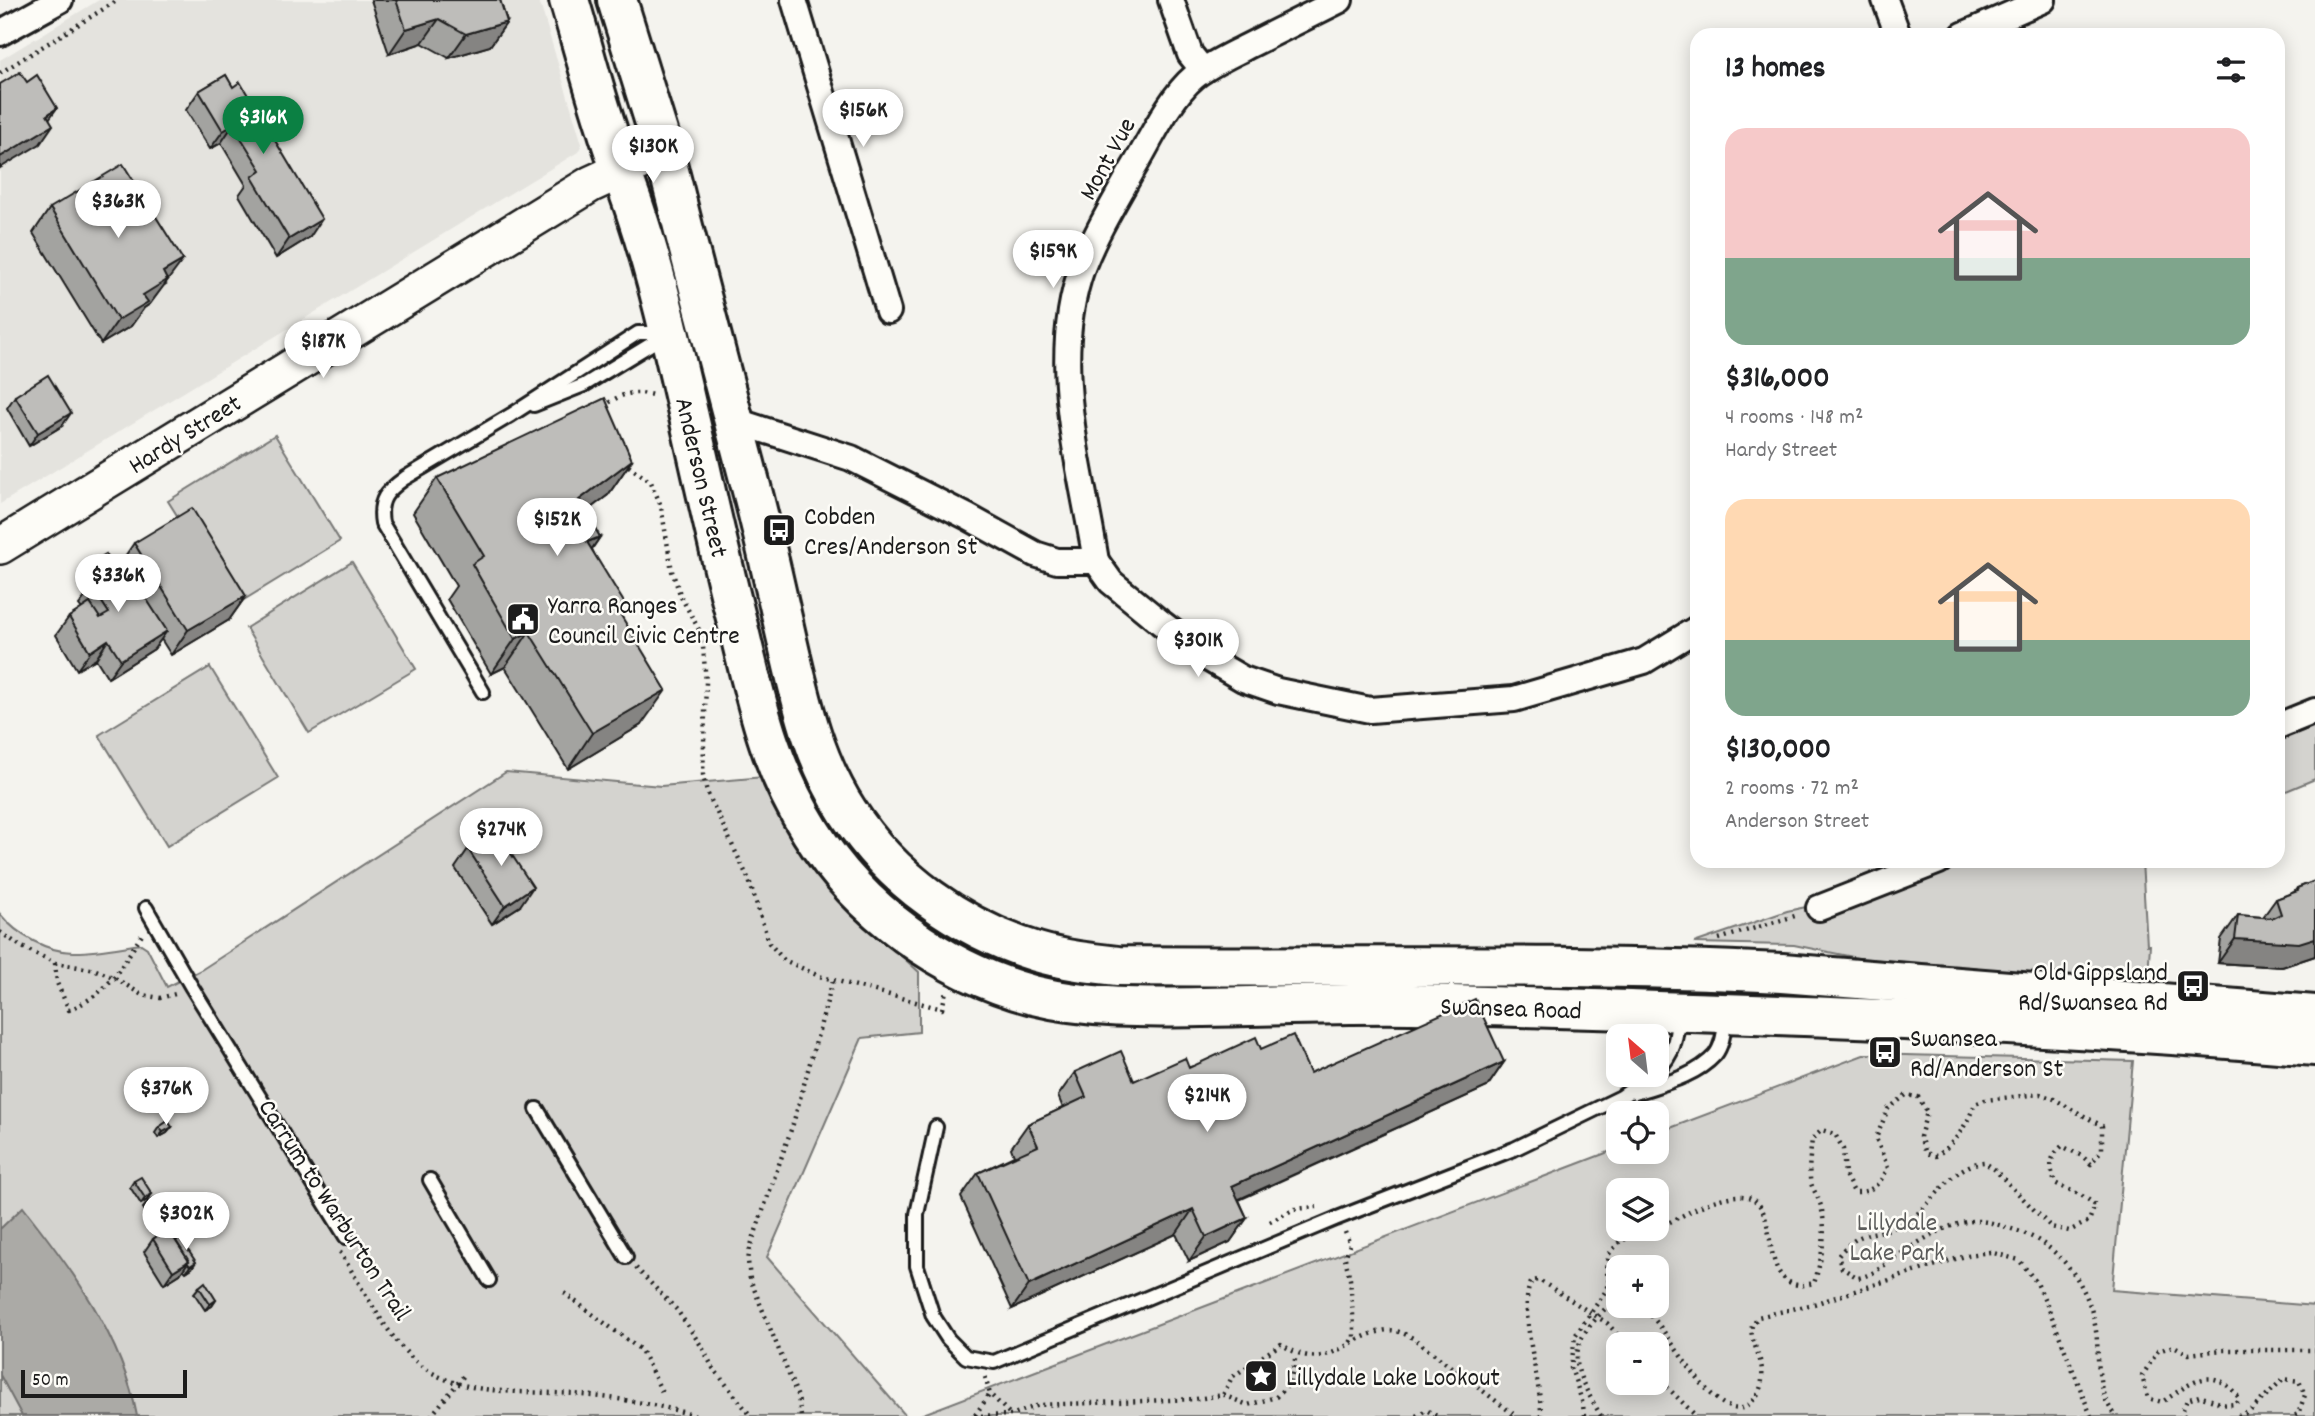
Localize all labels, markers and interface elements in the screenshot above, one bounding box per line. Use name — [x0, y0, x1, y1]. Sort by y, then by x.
text: 13 homes — [1725, 49, 1825, 92]
icon: filters — [2212, 51, 2250, 89]
pin: $156K — [814, 90, 912, 149]
text: $156K — [838, 95, 888, 128]
pin: $316K — [214, 96, 312, 156]
text: $316K — [239, 102, 287, 135]
street label: Mont Vue — [1071, 112, 1147, 208]
pin: $130K — [604, 125, 702, 185]
text: $130K — [628, 131, 678, 164]
icon: home — [1925, 173, 2051, 299]
pin: $363K — [69, 180, 167, 240]
text: $363K — [91, 186, 145, 219]
pin: $159K — [1004, 230, 1102, 290]
text: $159K — [1029, 236, 1077, 269]
pin: $187K — [274, 320, 372, 380]
text: $187K — [300, 326, 346, 359]
text: $316,000 — [1725, 359, 1830, 402]
street label: Hardy Street — [122, 386, 250, 485]
street label: Anderson Street — [663, 394, 736, 562]
text: 4 rooms · 148 m² — [1725, 402, 1863, 435]
text: Hardy Street — [1725, 435, 1837, 468]
pin: $152K — [508, 498, 606, 558]
place label: Cobden Cres/Anderson St — [804, 500, 978, 567]
text: $152K — [533, 504, 581, 537]
bus stop icon: Cobden Cres/Anderson St — [760, 511, 798, 549]
icon: home — [1925, 544, 2051, 670]
pin: $336K — [69, 554, 167, 614]
text: $336K — [91, 560, 145, 593]
place label: Yarra Ranges Council Civic Centre — [548, 589, 740, 656]
public building icon: Yarra Ranges Council Civic Centre — [504, 600, 542, 638]
pin: $301K — [1149, 620, 1247, 679]
text: $301K — [1173, 625, 1223, 658]
text: $130,000 — [1725, 730, 1831, 773]
text: 2 rooms · 72 m² — [1725, 773, 1859, 806]
text: Anderson Street — [1725, 806, 1869, 839]
pin: $274K — [452, 808, 550, 868]
text: $274K — [476, 814, 526, 847]
place label: Old Gippsland Rd/Swansea Rd — [2018, 956, 2168, 1023]
bus stop icon: Old Gippsland Rd/Swansea Rd — [2174, 967, 2212, 1005]
street label: Swansea Road — [1439, 990, 1582, 1031]
place label: Swansea Rd/Anderson St — [1910, 1022, 2064, 1089]
north arrow — [1606, 1024, 1670, 1087]
map controls — [1606, 1024, 1669, 1395]
bus stop icon: Swansea Rd/Anderson St — [1866, 1033, 1904, 1071]
pin: $376K — [117, 1068, 215, 1127]
text: $376K — [140, 1073, 192, 1106]
pin: $214K — [1158, 1074, 1256, 1134]
text: $214K — [1184, 1080, 1230, 1113]
street label: Carrum to Warburton Trail — [247, 1093, 419, 1329]
button: locate — [1606, 1101, 1669, 1164]
button: layers — [1606, 1178, 1669, 1241]
pin: $302K — [137, 1192, 235, 1252]
text: $302K — [158, 1198, 214, 1231]
park label: Lillydale Lake Park — [1849, 1206, 1945, 1273]
button: + — [1606, 1255, 1669, 1318]
button: − — [1606, 1332, 1669, 1395]
place icon: Lillydale Lake Lookout — [1242, 1357, 1280, 1395]
place label: Lillydale Lake Lookout — [1286, 1361, 1500, 1398]
scale bar — [21, 1367, 187, 1399]
text: 50 m — [32, 1368, 69, 1395]

